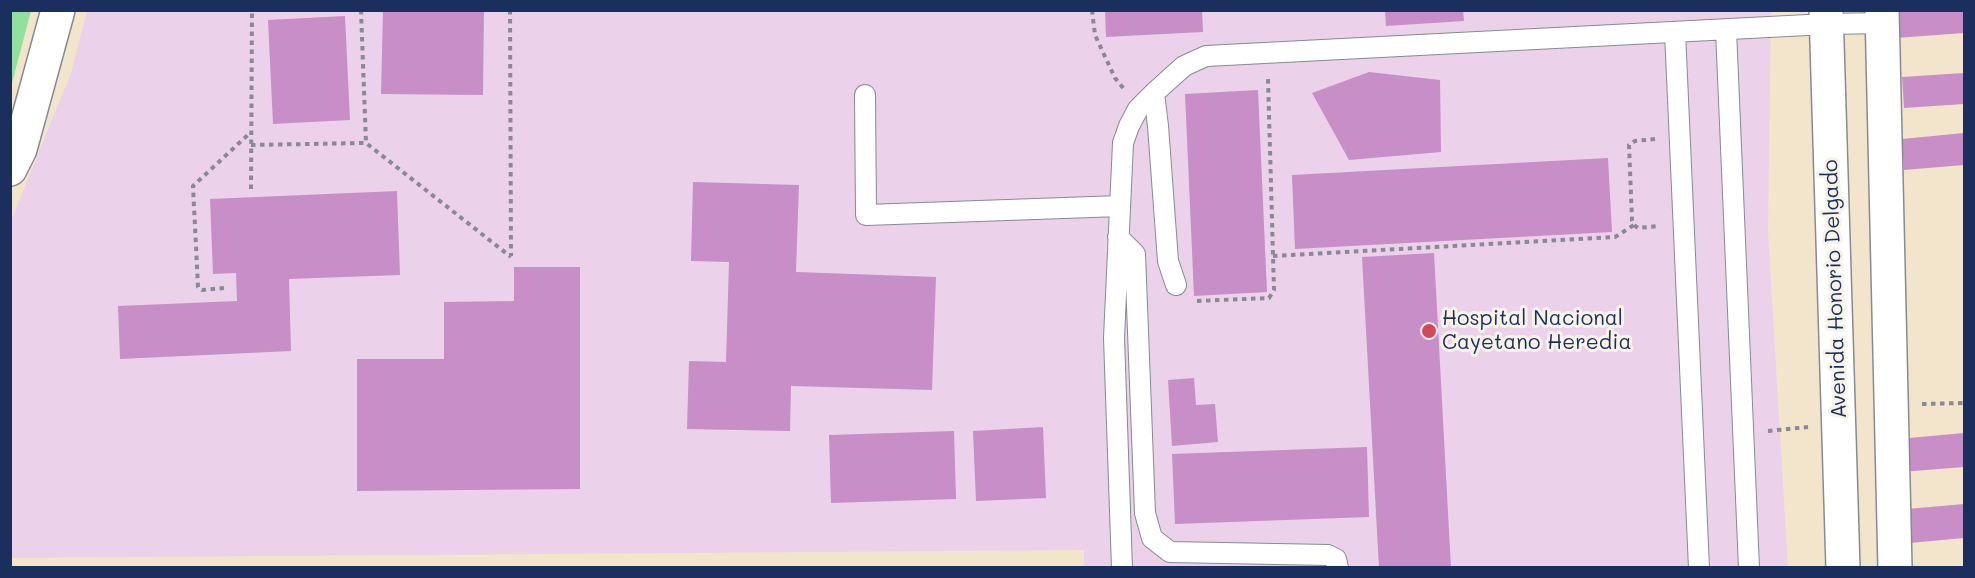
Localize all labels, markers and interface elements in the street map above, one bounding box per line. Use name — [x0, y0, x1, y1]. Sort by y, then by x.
street label: Avenida Honorio Delgado — [1818, 159, 1852, 419]
place label: Hospital Nacional Cayetano Heredia — [1442, 306, 1632, 356]
marker: Hospital Nacional Cayetano Heredia — [1420, 322, 1438, 340]

